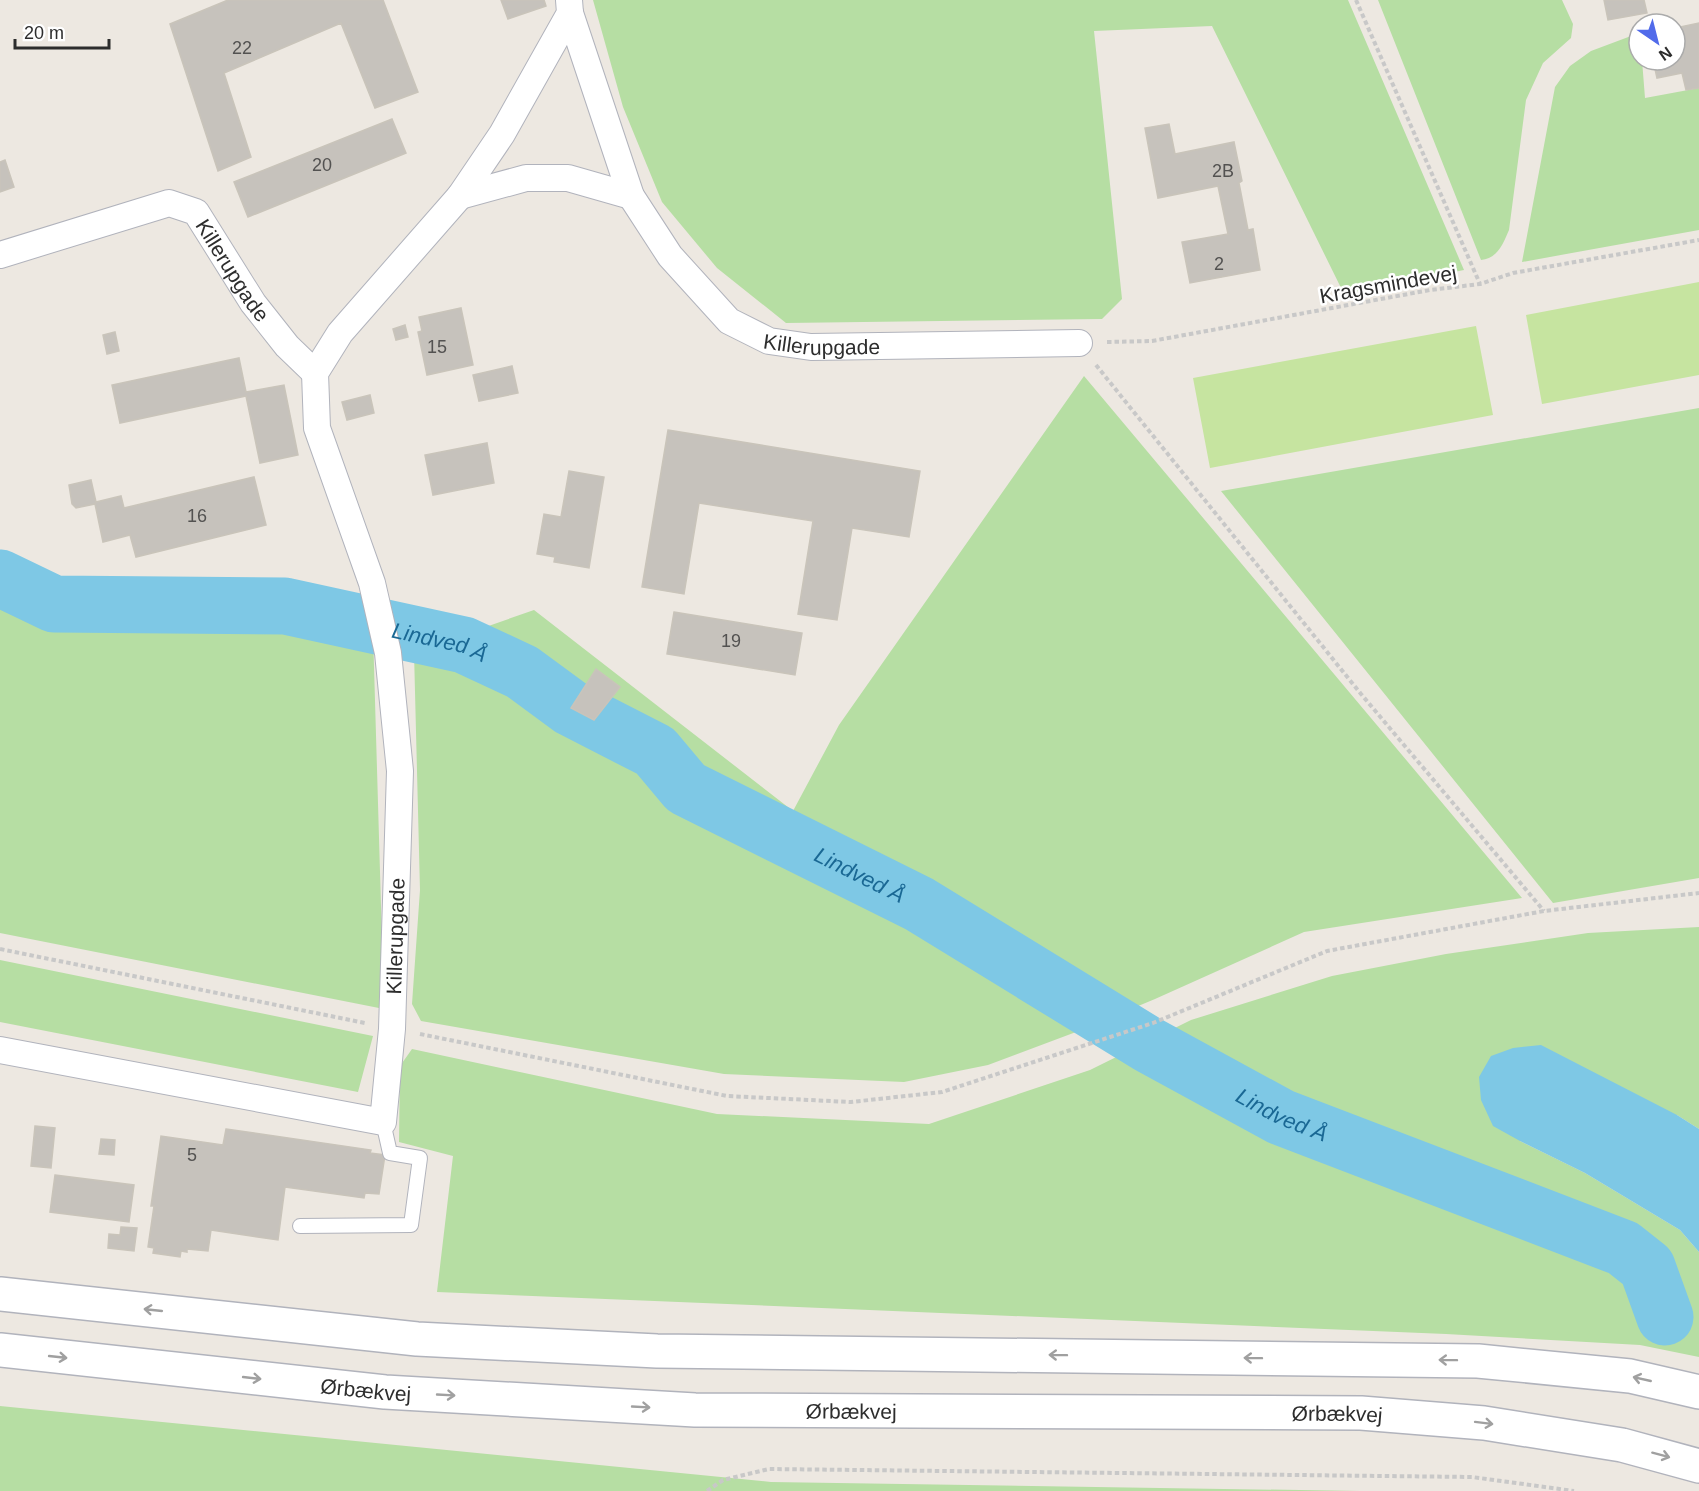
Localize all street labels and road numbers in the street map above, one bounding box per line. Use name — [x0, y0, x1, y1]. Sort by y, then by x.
street label: Killerupgade — [192, 215, 274, 326]
street label: Kragsmindevej — [1318, 261, 1458, 307]
street label: Killerupgade — [762, 329, 880, 359]
street label: Killerupgade — [382, 877, 408, 995]
street label: Ørbækvej — [319, 1374, 412, 1405]
street label: Ørbækvej — [806, 1399, 897, 1422]
street label: Ørbækvej — [1292, 1401, 1384, 1426]

